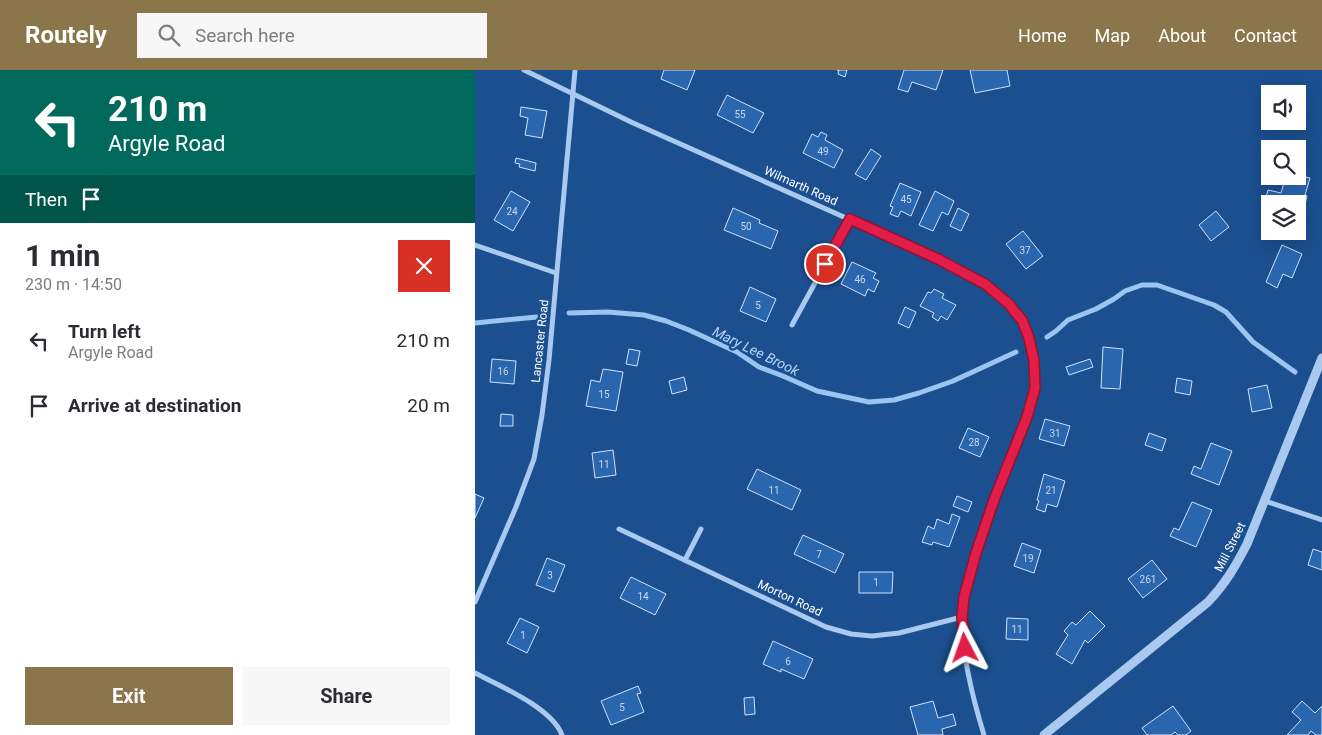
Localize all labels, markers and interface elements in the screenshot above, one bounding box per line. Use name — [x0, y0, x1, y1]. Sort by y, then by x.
search box — [137, 13, 487, 58]
text: Routely — [25, 21, 107, 49]
icon: search — [155, 21, 183, 49]
text: Search here — [195, 24, 295, 47]
text: Home — [1018, 25, 1067, 46]
text: Map — [1095, 25, 1130, 46]
text: About — [1158, 25, 1206, 46]
text: Contact — [1234, 25, 1297, 46]
map controls — [1261, 85, 1306, 240]
button: sound — [1261, 85, 1306, 130]
text: 210 m — [108, 89, 207, 130]
icon: left — [25, 90, 90, 155]
house number: 55 — [734, 109, 746, 120]
text: Argyle Road — [108, 131, 225, 156]
button: search — [1261, 140, 1306, 185]
house number: 49 — [817, 146, 829, 157]
street label: Wilmarth Road — [762, 164, 840, 208]
icon: arrive — [77, 185, 105, 213]
text: Then — [25, 188, 67, 211]
house number: 45 — [900, 194, 912, 205]
button: layers — [1261, 195, 1306, 240]
house number: 24 — [506, 206, 518, 217]
house number: 50 — [740, 221, 752, 232]
text: 1 min — [25, 238, 100, 273]
button: close — [398, 240, 450, 292]
pin — [804, 243, 846, 285]
house number: 37 — [1019, 245, 1031, 256]
icon: arrive — [811, 250, 839, 278]
house number: 46 — [854, 274, 866, 285]
text: 230 m · 14:50 — [25, 275, 122, 294]
street label: Lancaster Road — [529, 299, 551, 383]
house number: 5 — [755, 300, 761, 311]
text: Turn left — [68, 320, 141, 343]
water label: Mary Lee Brook — [710, 323, 803, 379]
icon: left — [25, 327, 53, 355]
text: 210 m — [397, 329, 450, 352]
text: Argyle Road — [68, 343, 153, 362]
house number: 16 — [497, 366, 509, 377]
house number: 15 — [598, 389, 610, 400]
icon: arrive — [25, 392, 53, 420]
text: Arrive at destination — [68, 394, 241, 417]
text: 20 m — [407, 394, 450, 417]
house number: 31 — [1049, 428, 1061, 439]
house number: 28 — [968, 437, 980, 448]
house number: 11 — [598, 459, 610, 470]
house number: 11 — [768, 485, 780, 496]
house number: 21 — [1045, 485, 1057, 496]
street label: Mill Street — [1212, 520, 1248, 574]
house number: 7 — [816, 549, 822, 560]
house number: 19 — [1022, 553, 1034, 564]
house number: 3 — [547, 570, 553, 581]
house number: 261 — [1140, 574, 1156, 585]
street label: Morton Road — [756, 577, 824, 619]
house number: 1 — [873, 577, 879, 588]
house number: 14 — [637, 591, 649, 602]
position arrow — [938, 621, 990, 673]
house number: 11 — [1011, 624, 1023, 635]
house number: 1 — [520, 630, 526, 641]
house number: 6 — [785, 656, 791, 667]
button: Exit — [25, 667, 233, 725]
button: Share — [243, 667, 450, 725]
house number: 5 — [619, 702, 625, 713]

